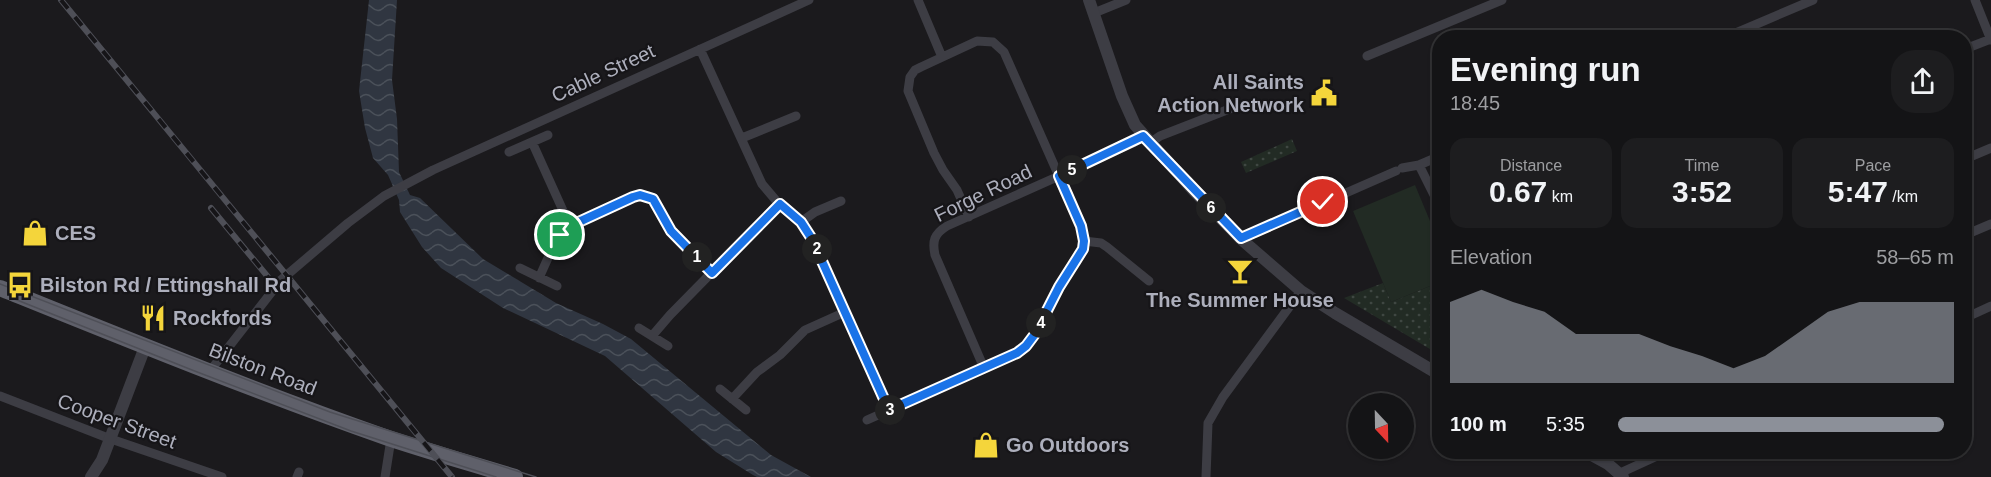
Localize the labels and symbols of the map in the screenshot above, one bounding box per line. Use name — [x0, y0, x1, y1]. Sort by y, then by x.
street label: Cable Street — [548, 39, 658, 106]
place label: All Saints Action Network — [1157, 71, 1305, 116]
public building icon: All Saints Action Network — [1309, 78, 1339, 108]
pin: 5 — [1057, 155, 1087, 185]
street label: Forge Road — [931, 160, 1035, 226]
pin — [1297, 176, 1348, 227]
pin: 6 — [1196, 193, 1226, 223]
pin — [534, 209, 585, 260]
shop icon: CES — [20, 218, 50, 248]
place label: CES — [55, 222, 96, 244]
pin: 2 — [802, 234, 832, 264]
pin: 1 — [682, 242, 712, 272]
bar icon: The Summer House — [1225, 256, 1255, 286]
bus stop icon: Bilston Rd / Ettingshall Rd — [5, 270, 35, 300]
place label: Bilston Rd / Ettingshall Rd — [40, 274, 291, 296]
place label: The Summer House — [1146, 289, 1334, 311]
restaurant icon: Rockfords — [138, 303, 168, 333]
place label: Rockfords — [173, 307, 272, 329]
pin: 4 — [1026, 308, 1056, 338]
street label: Bilston Road — [206, 338, 320, 400]
street label: Cooper Street — [55, 389, 180, 453]
north arrow — [1348, 393, 1414, 459]
pin: 3 — [875, 395, 905, 425]
shop icon: Go Outdoors — [971, 430, 1001, 460]
place label: Go Outdoors — [1006, 434, 1129, 456]

